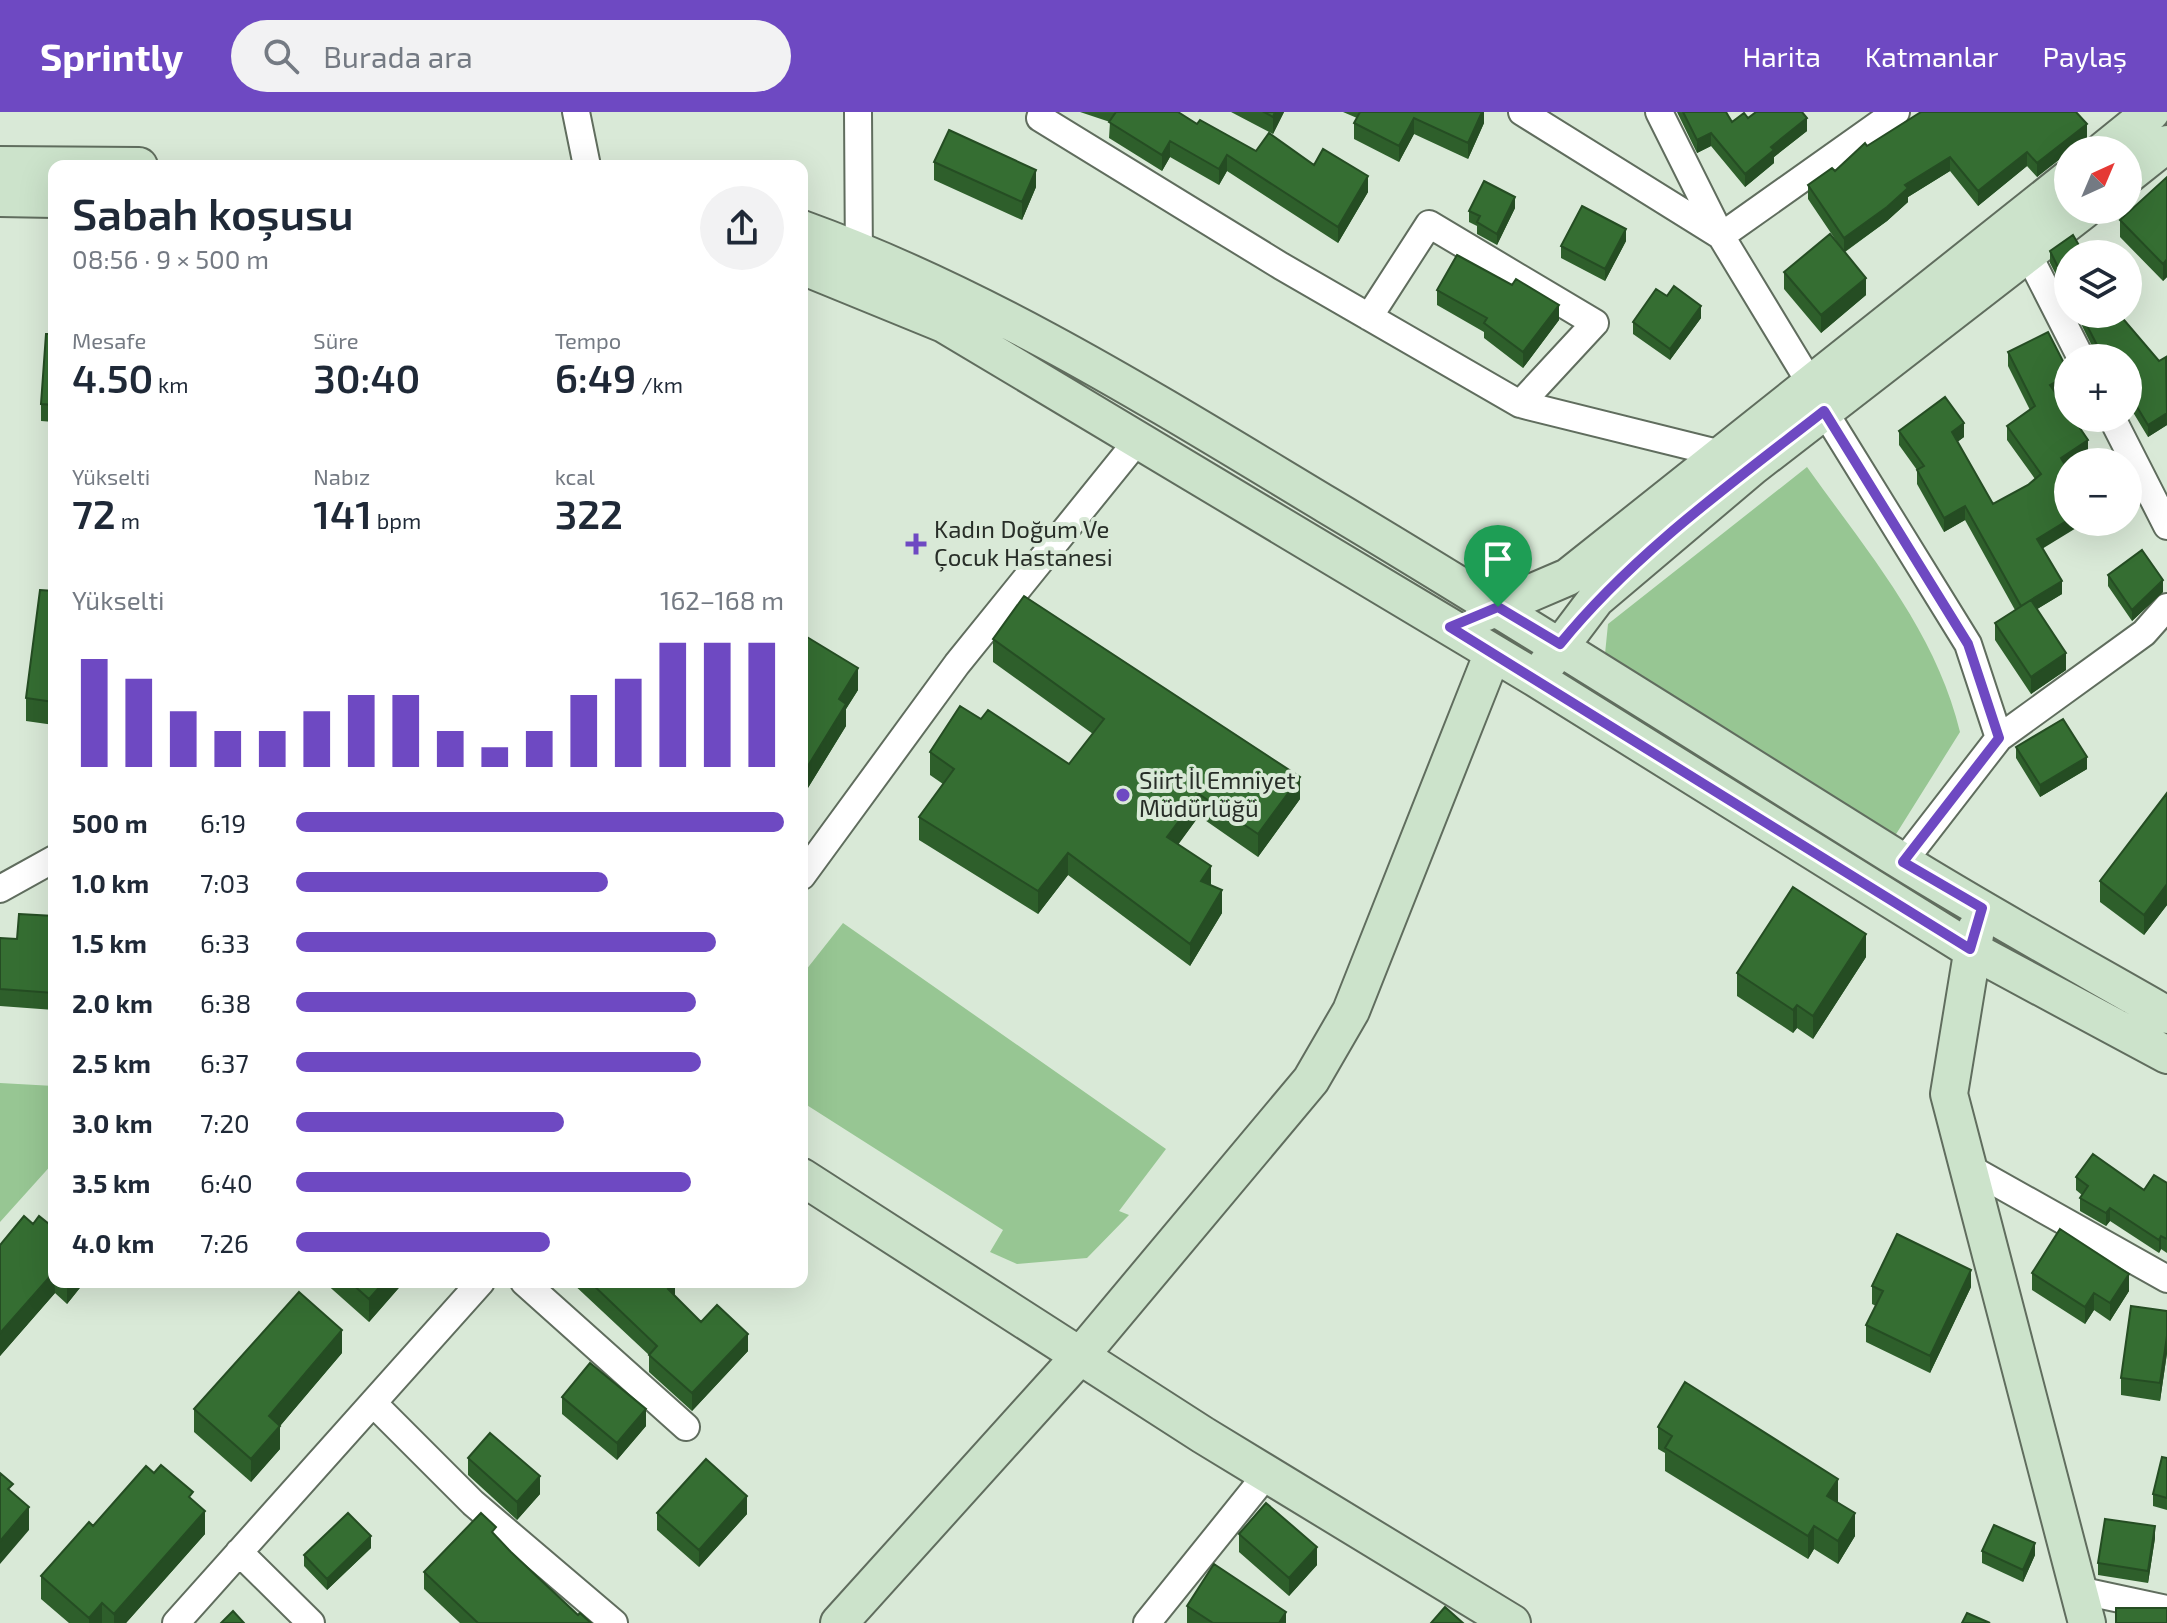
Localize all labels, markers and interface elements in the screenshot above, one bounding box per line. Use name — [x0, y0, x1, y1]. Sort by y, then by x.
search box — [231, 20, 791, 92]
text: Sprintly — [40, 33, 183, 79]
icon: search — [259, 34, 303, 78]
text: Burada ara — [323, 38, 473, 74]
text: Harita — [1742, 39, 1821, 73]
text: Katmanlar — [1865, 39, 1998, 73]
text: Paylaş — [2042, 39, 2127, 73]
north arrow — [2054, 136, 2142, 224]
map controls — [2054, 136, 2142, 536]
text: Sabah koşusu — [72, 186, 354, 239]
button: share — [700, 186, 784, 270]
button: layers — [2054, 240, 2142, 328]
text: 08:56 · 9 × 500 m — [72, 243, 269, 274]
text: Mesafe — [72, 327, 146, 353]
text: Süre — [313, 327, 359, 353]
text: Tempo — [555, 327, 621, 353]
button: + — [2054, 344, 2142, 432]
text: 4.50 — [72, 353, 153, 401]
text: 30:40 — [313, 353, 420, 401]
text: 6:49 — [555, 353, 636, 401]
text: km — [153, 371, 189, 397]
text: /km — [636, 371, 683, 397]
button: − — [2054, 448, 2142, 536]
text: Yükselti — [72, 463, 150, 489]
text: Nabız — [313, 463, 370, 489]
text: kcal — [555, 463, 595, 489]
text: 72 — [72, 489, 116, 537]
text: 141 — [313, 489, 372, 537]
text: 322 — [555, 489, 623, 537]
text: m — [116, 507, 140, 533]
text: bpm — [372, 507, 421, 533]
place label: Kadın Doğum Ve Çocuk Hastanesi — [934, 514, 1113, 572]
pin — [1464, 525, 1532, 607]
marker: Kadın Doğum Ve Çocuk Hastanesi — [905, 533, 927, 555]
icon: arrive — [1476, 537, 1520, 581]
text: Yükselti — [72, 584, 165, 615]
text: 162–168 m — [660, 584, 784, 615]
place label: Siirt İl Emniyet Müdürlüğü — [1139, 765, 1296, 822]
marker: Siirt İl Emniyet Müdürlüğü — [1114, 786, 1132, 804]
text: 500 m — [72, 807, 148, 838]
text: 6:19 — [200, 807, 246, 838]
text: 1.0 km — [72, 867, 149, 898]
text: 7:03 — [200, 867, 250, 898]
text: 1.5 km — [72, 927, 147, 958]
text: 6:33 — [200, 927, 250, 958]
text: 2.0 km — [72, 987, 153, 1018]
text: 6:38 — [200, 987, 251, 1018]
text: 2.5 km — [72, 1047, 151, 1078]
text: 6:37 — [200, 1047, 249, 1078]
text: 3.0 km — [72, 1107, 153, 1138]
text: 7:20 — [200, 1107, 250, 1138]
text: 3.5 km — [72, 1167, 151, 1198]
text: 6:40 — [200, 1167, 253, 1198]
text: 4.0 km — [72, 1227, 154, 1258]
text: 7:26 — [200, 1227, 249, 1258]

